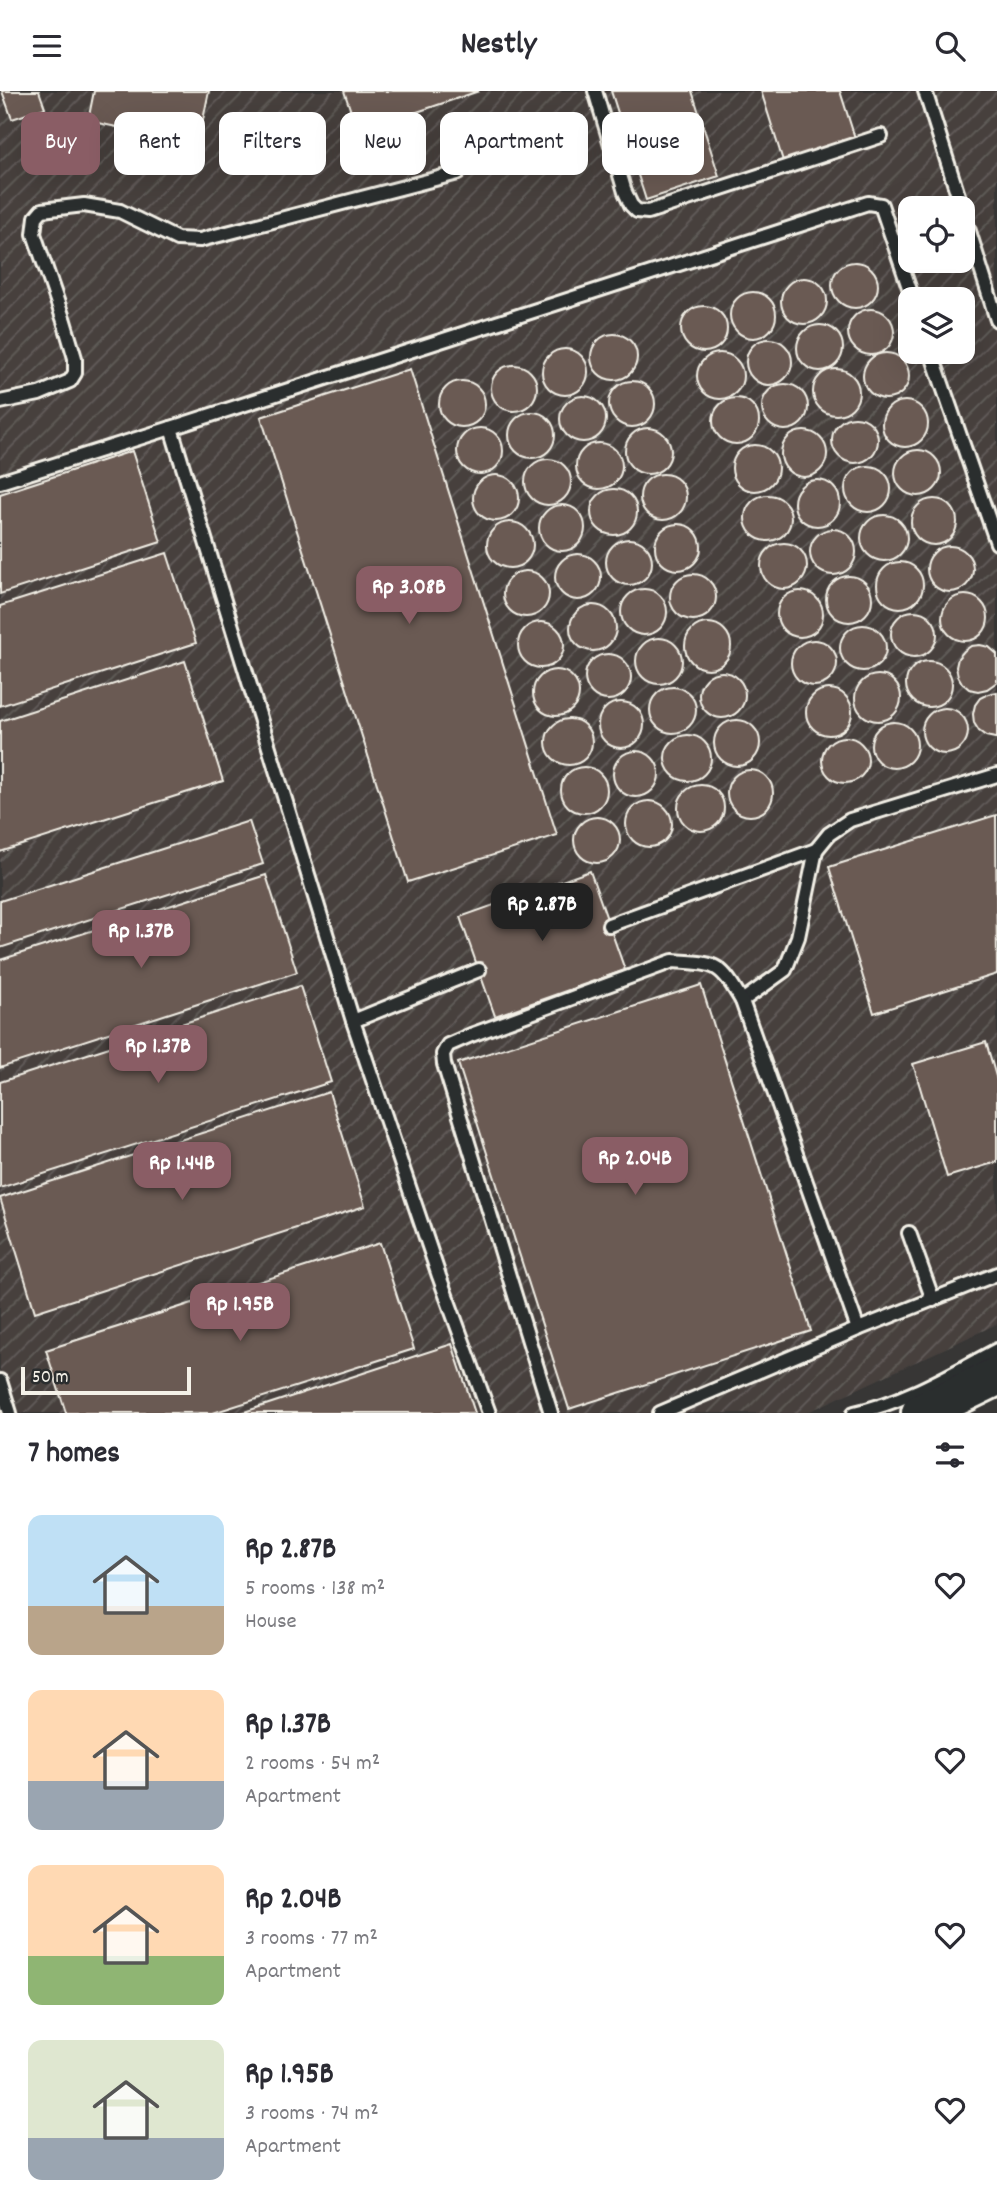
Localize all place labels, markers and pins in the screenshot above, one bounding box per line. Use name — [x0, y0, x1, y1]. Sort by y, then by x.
pin: Rp 3.08B — [337, 567, 481, 626]
pin: Rp 2.87B — [470, 883, 614, 943]
pin: Rp 1.37B — [69, 911, 213, 970]
pin: Rp 1.37B — [86, 1025, 230, 1085]
pin: Rp 2.04B — [563, 1137, 707, 1197]
pin: Rp 1.44B — [110, 1143, 254, 1202]
pin: Rp 1.95B — [168, 1283, 312, 1343]

